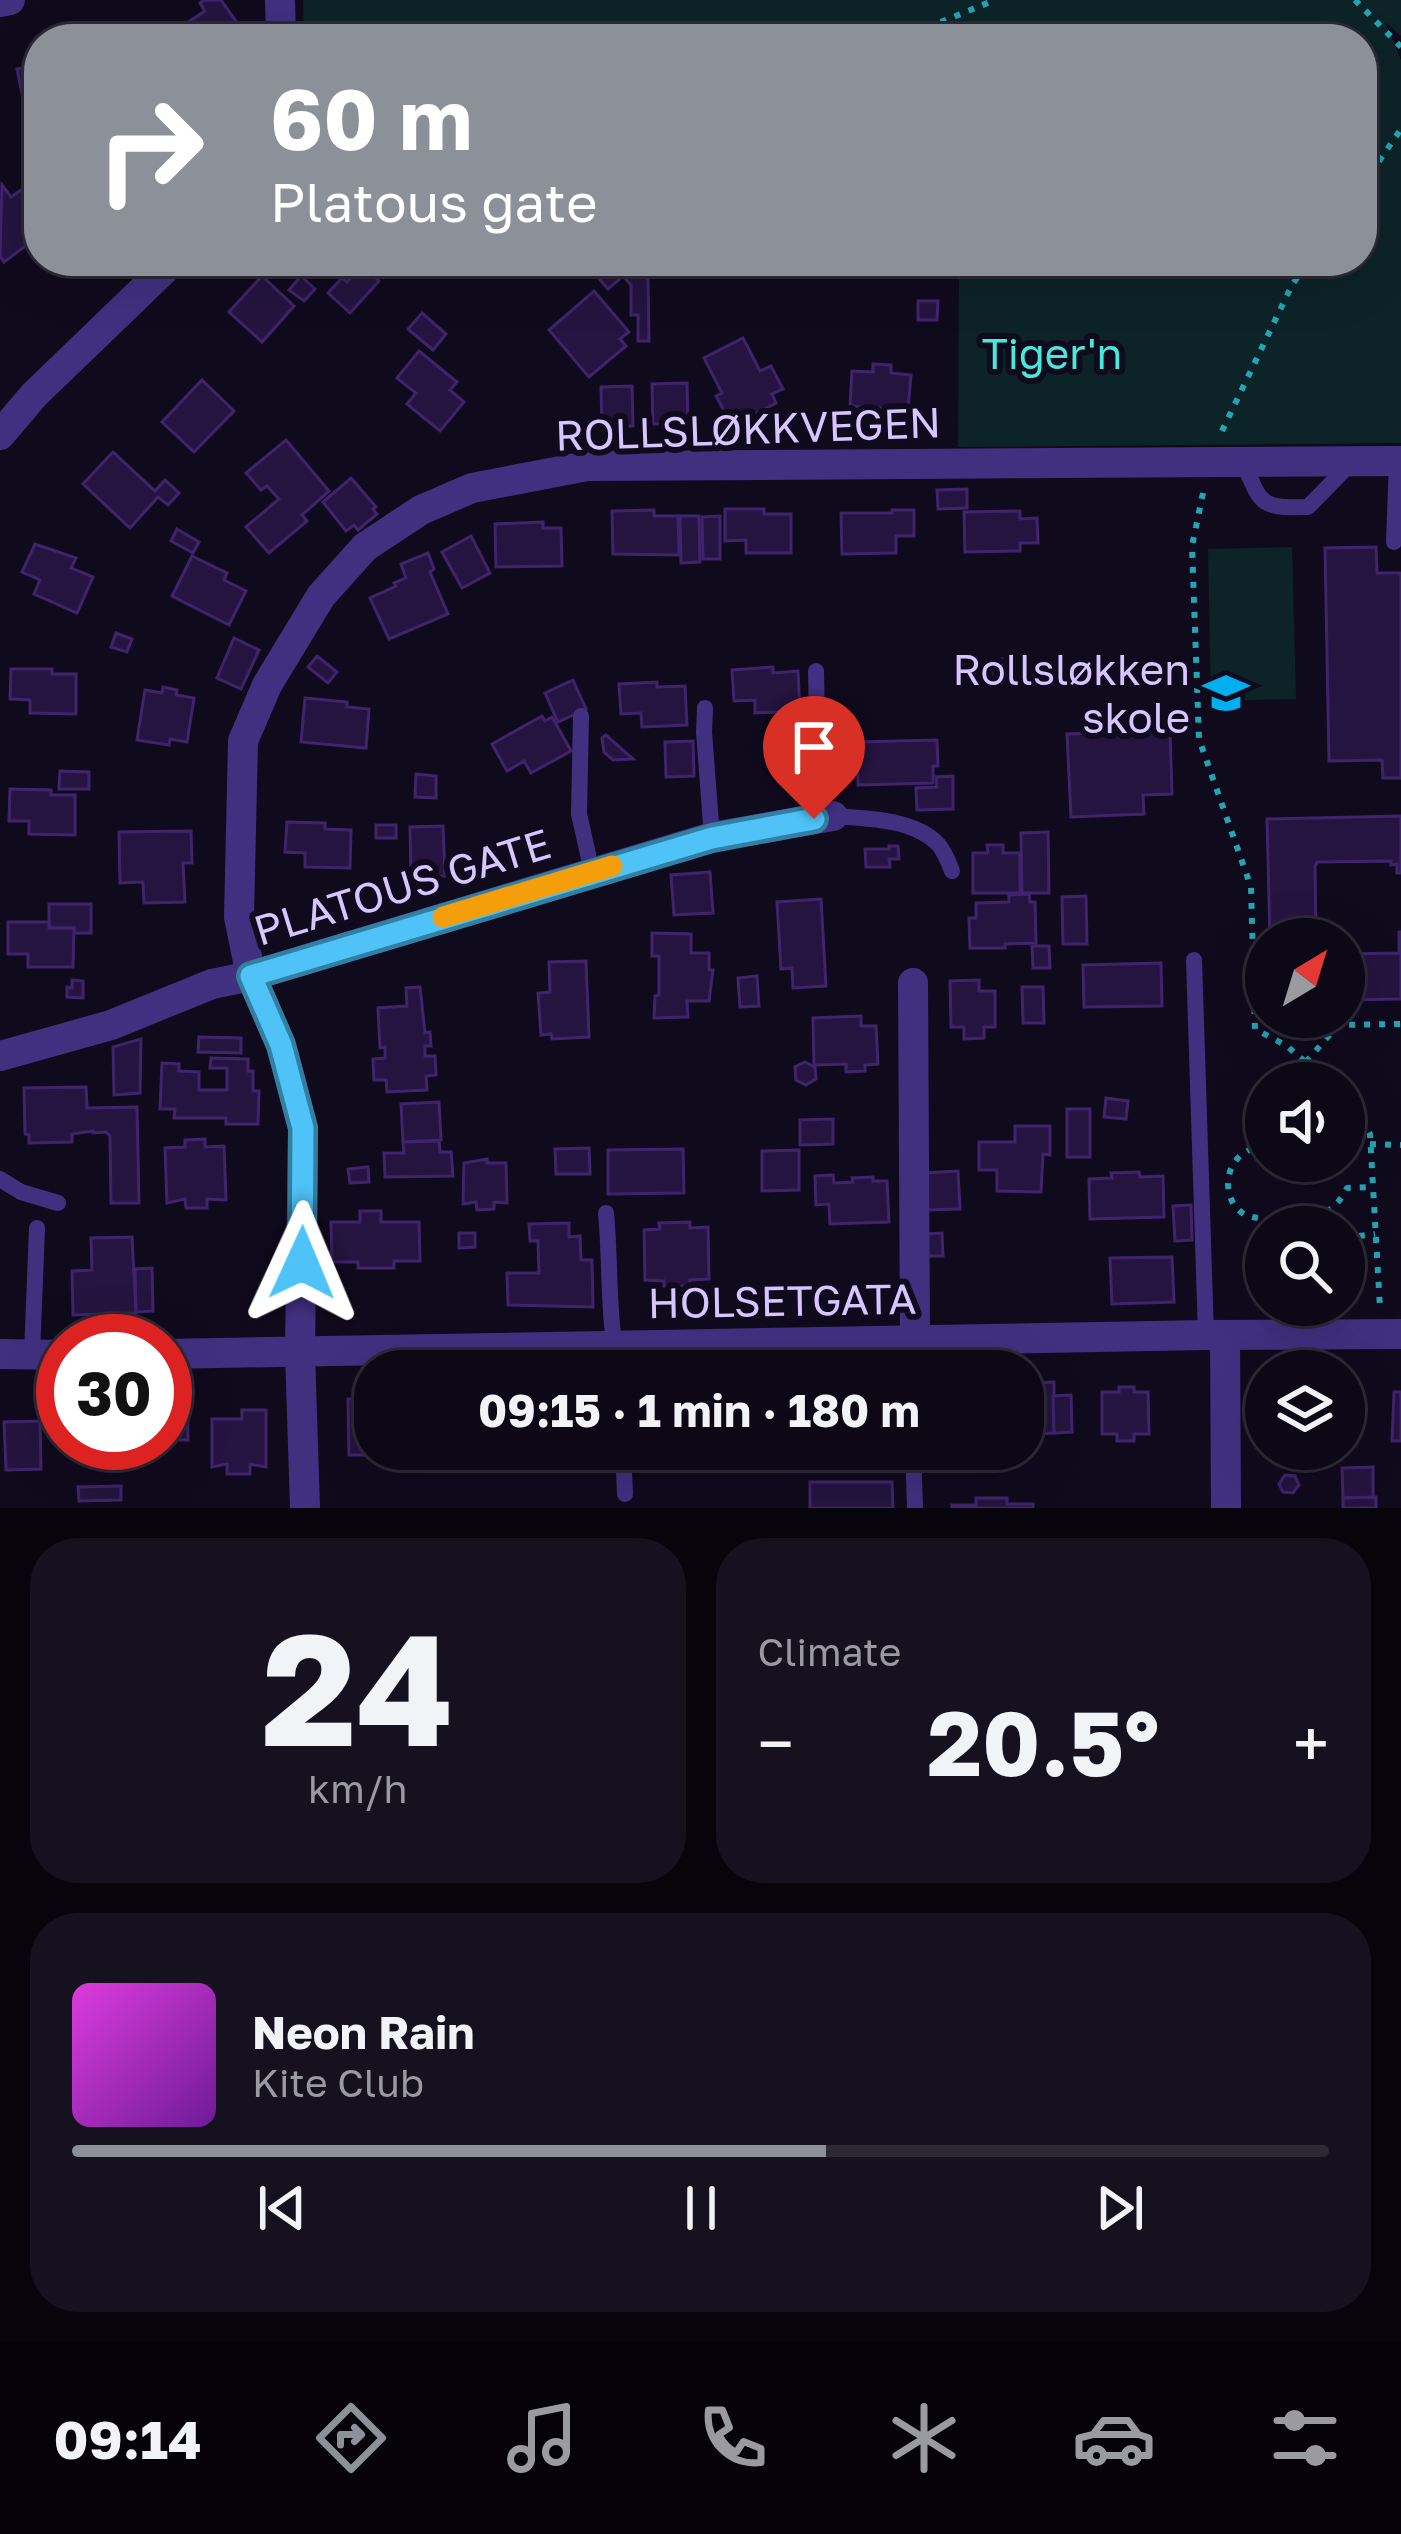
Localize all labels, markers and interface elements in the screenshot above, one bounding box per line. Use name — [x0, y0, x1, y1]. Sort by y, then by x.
text: 60 m — [270, 68, 472, 168]
icon: right — [72, 72, 228, 228]
text: Platous gate — [270, 169, 598, 234]
park label: Tiger'n — [982, 328, 1122, 378]
street label: ROLLSLØKKVEGEN — [554, 396, 942, 460]
place label: Rollsløkken skole — [952, 644, 1190, 742]
school or university icon: Rollsløkken skole — [1201, 668, 1251, 718]
pin — [763, 696, 865, 819]
icon: arrive — [781, 714, 847, 780]
street label: PLATOUS GATE — [248, 817, 556, 955]
north arrow — [1245, 918, 1365, 1038]
map controls — [1245, 918, 1365, 1470]
button: sound — [1245, 1062, 1365, 1182]
position arrow — [239, 1200, 365, 1326]
button: search — [1245, 1206, 1365, 1326]
street label: HOLSETGATA — [647, 1273, 917, 1327]
speed limit sign: 30 — [36, 1314, 192, 1470]
button: layers — [1245, 1350, 1365, 1470]
text: 09:15 · 1 min · 180 m — [478, 1383, 920, 1437]
text: 24 — [261, 1593, 454, 1780]
text: Climate — [758, 1628, 901, 1675]
text: 20.5° — [927, 1688, 1159, 1796]
text: − — [758, 1703, 794, 1783]
text: + — [1293, 1703, 1329, 1783]
text: km/h — [308, 1765, 407, 1812]
text: Neon Rain — [252, 2005, 475, 2059]
text: Kite Club — [252, 2059, 424, 2106]
icon: previous — [249, 2175, 315, 2241]
icon: pause — [668, 2175, 734, 2241]
icon: next — [1087, 2175, 1153, 2241]
icon: directions — [309, 2396, 393, 2480]
icon: music — [500, 2396, 584, 2480]
icon: phone — [691, 2396, 775, 2480]
icon: climate — [882, 2396, 966, 2480]
icon: car — [1072, 2396, 1156, 2480]
icon: filters — [1263, 2396, 1347, 2480]
text: 09:14 — [53, 2406, 202, 2471]

